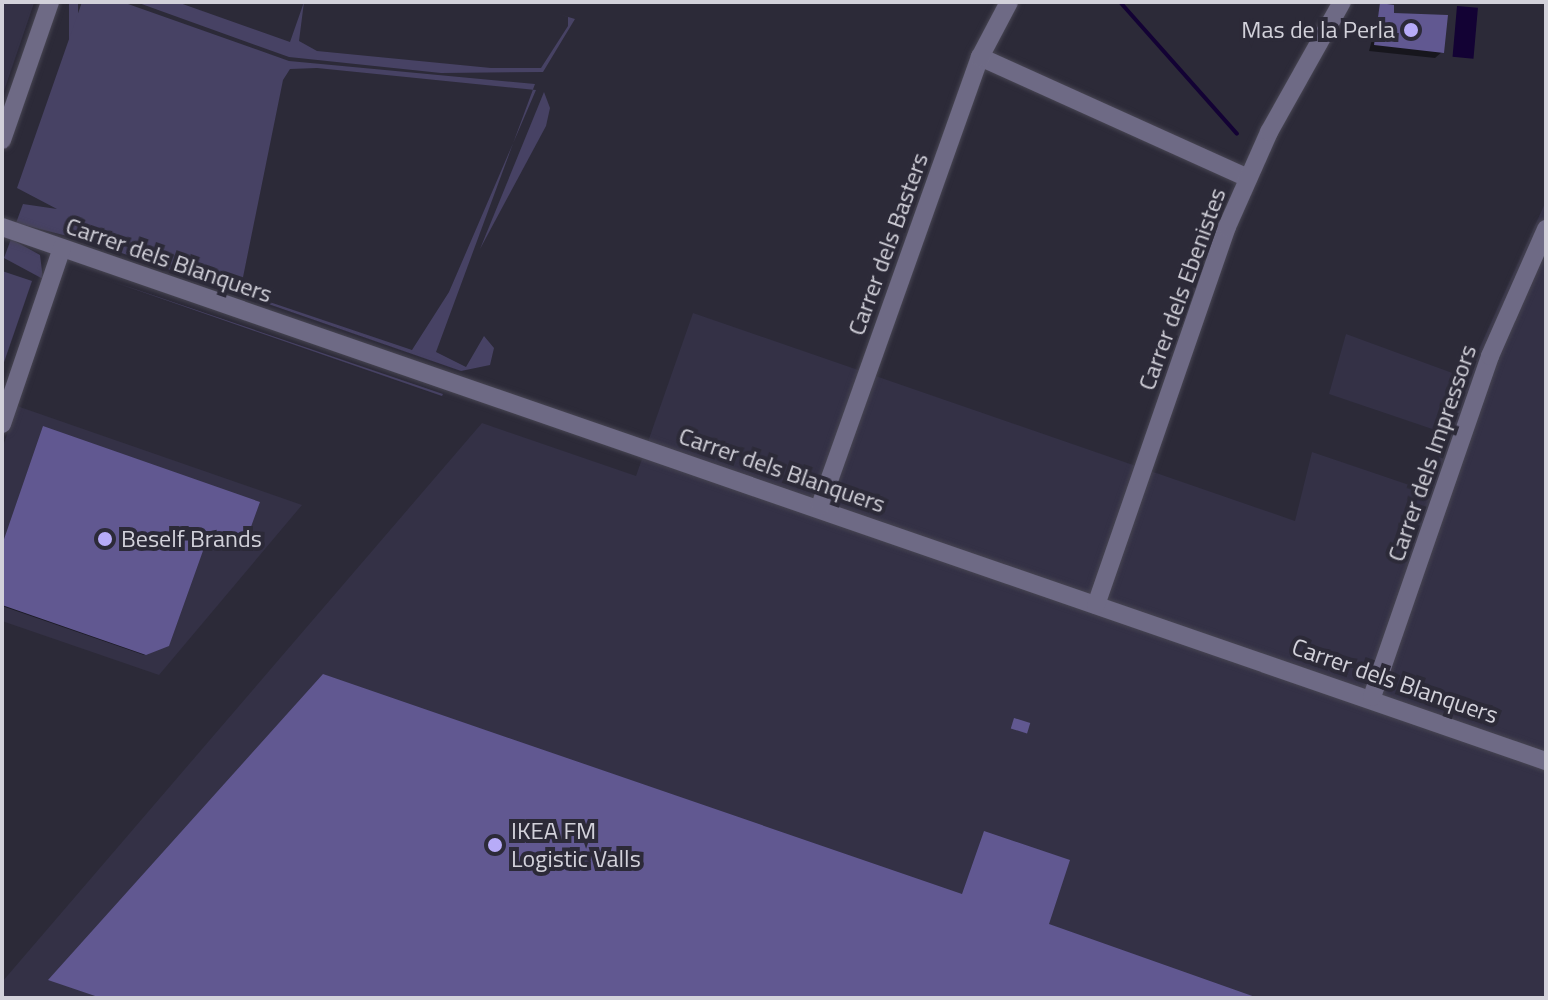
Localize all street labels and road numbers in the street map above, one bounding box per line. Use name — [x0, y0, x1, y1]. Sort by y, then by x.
street label: Carrer dels Basters — [842, 149, 934, 339]
street label: Carrer dels Ebenistes — [1132, 184, 1232, 394]
street label: Carrer dels Blanquers — [62, 211, 276, 309]
street label: Carrer dels Impressors — [1381, 341, 1483, 565]
street label: Carrer dels Blanquers — [675, 421, 889, 519]
street label: Carrer dels Blanquers — [1288, 632, 1502, 730]

